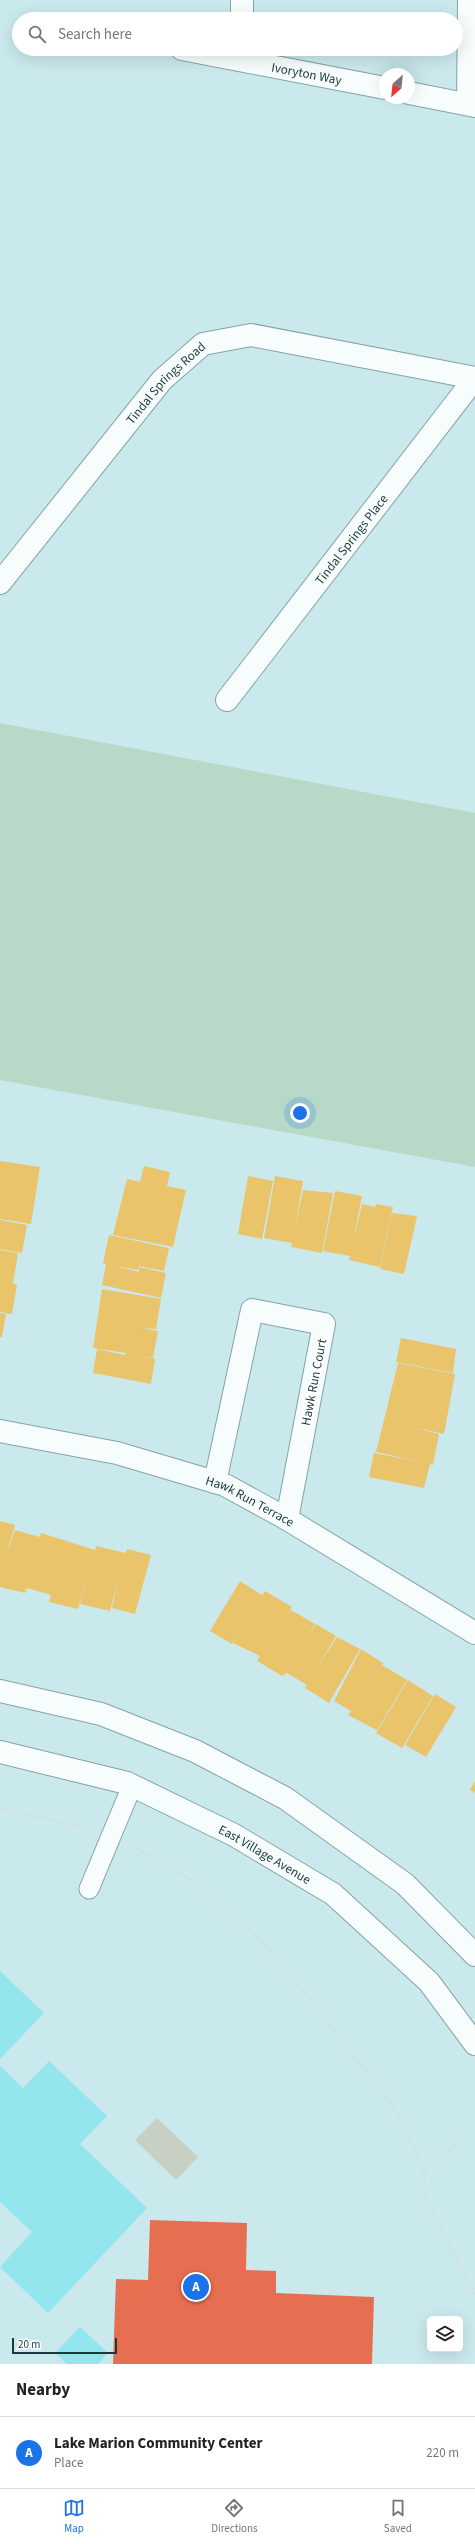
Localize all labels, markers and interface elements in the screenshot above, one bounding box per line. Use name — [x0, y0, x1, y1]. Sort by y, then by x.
search box — [12, 12, 463, 56]
icon: search — [26, 23, 48, 45]
text: Search here — [58, 24, 132, 45]
street label: Ivoryton Way — [270, 58, 343, 89]
north arrow — [379, 68, 415, 104]
street label: Tindal Springs Road — [122, 338, 210, 428]
street label: Tindal Springs Place — [311, 491, 392, 589]
your location — [290, 1103, 310, 1123]
street label: Hawk Run Court — [297, 1337, 331, 1427]
street label: Hawk Run Terrace — [203, 1472, 297, 1531]
street label: East Village Avenue — [215, 1821, 314, 1889]
pin: A — [183, 2272, 209, 2302]
map controls — [427, 2316, 463, 2352]
button: layers — [427, 2316, 463, 2352]
scale bar — [12, 2336, 117, 2355]
text: 20 m — [18, 2337, 40, 2352]
text: Nearby — [16, 2378, 70, 2402]
text: Lake Marion Community Center — [54, 2433, 262, 2454]
text: A — [25, 2444, 33, 2462]
text: 220 m — [426, 2444, 459, 2462]
text: Place — [54, 2454, 83, 2472]
tab: Map — [63, 2497, 85, 2536]
tab: Directions — [211, 2497, 258, 2536]
tab: Saved — [384, 2497, 412, 2536]

